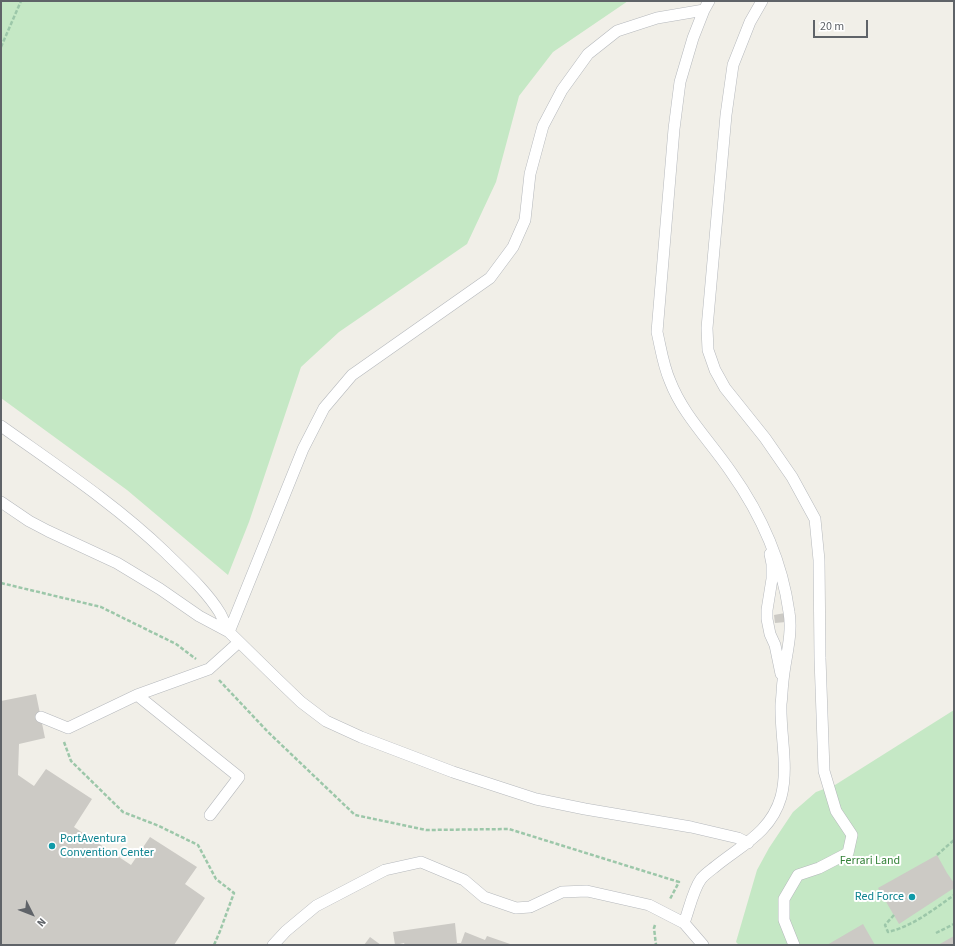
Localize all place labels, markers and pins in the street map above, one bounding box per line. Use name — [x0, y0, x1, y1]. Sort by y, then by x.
place label: PortAventura Convention Center — [60, 832, 154, 860]
marker: PortAventura Convention Center — [47, 841, 57, 851]
place label: Red Force — [855, 890, 904, 904]
marker: Red Force — [907, 892, 917, 902]

